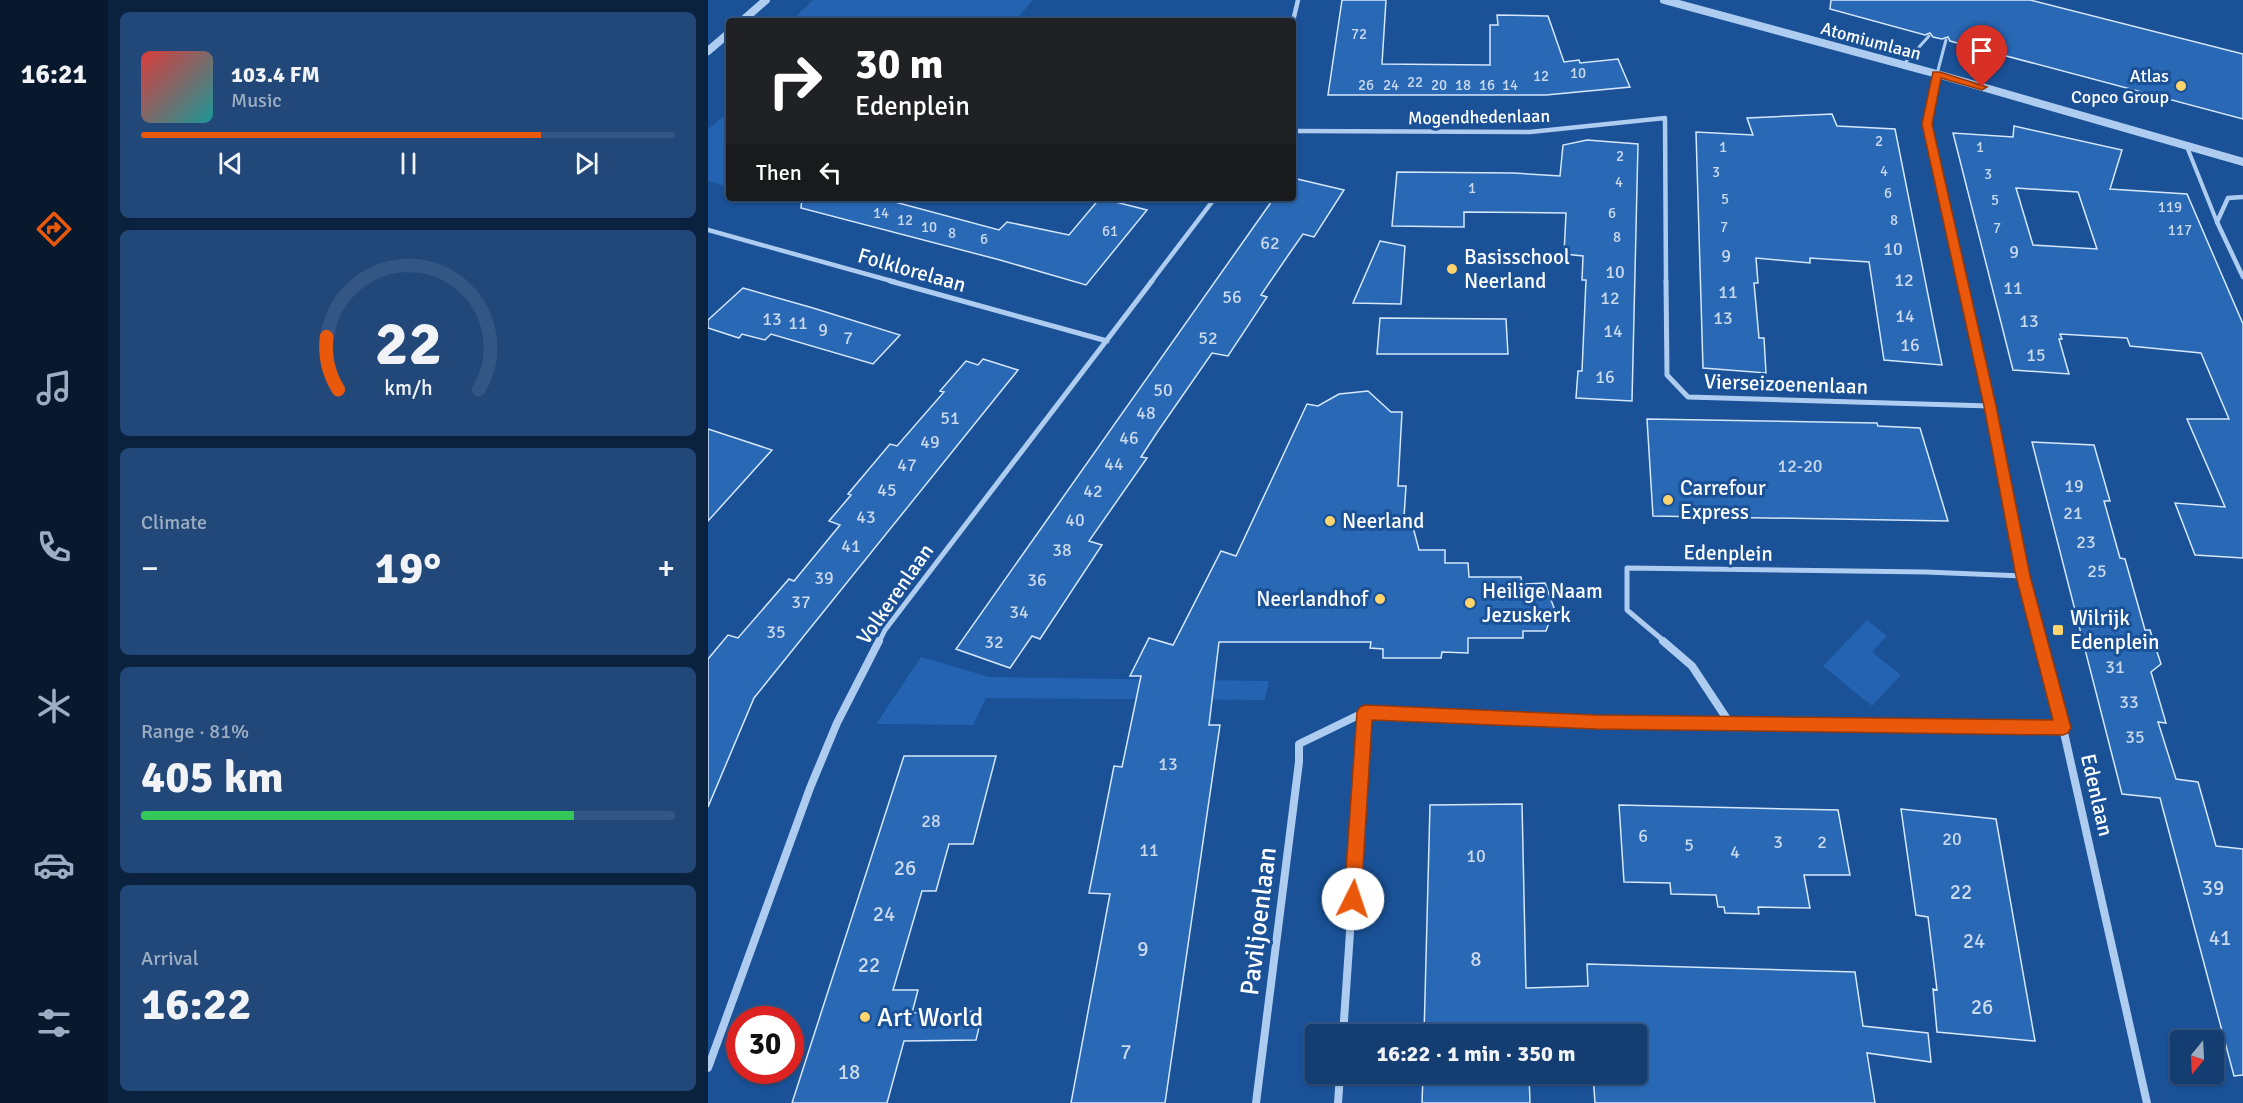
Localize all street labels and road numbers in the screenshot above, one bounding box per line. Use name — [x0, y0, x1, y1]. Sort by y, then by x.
street label: Atomiumlaan — [1818, 17, 1924, 65]
street label: Mogendhedenlaan — [1408, 105, 1550, 129]
street label: Folklorelaan — [855, 242, 969, 298]
street label: Vierseizoenenlaan — [1703, 368, 1869, 400]
street label: Volkerenlaan — [851, 539, 939, 649]
street label: Edenplein — [1683, 539, 1773, 567]
street label: Edenlaan — [2075, 751, 2119, 839]
street label: Paviljoenlaan — [1234, 845, 1284, 997]

